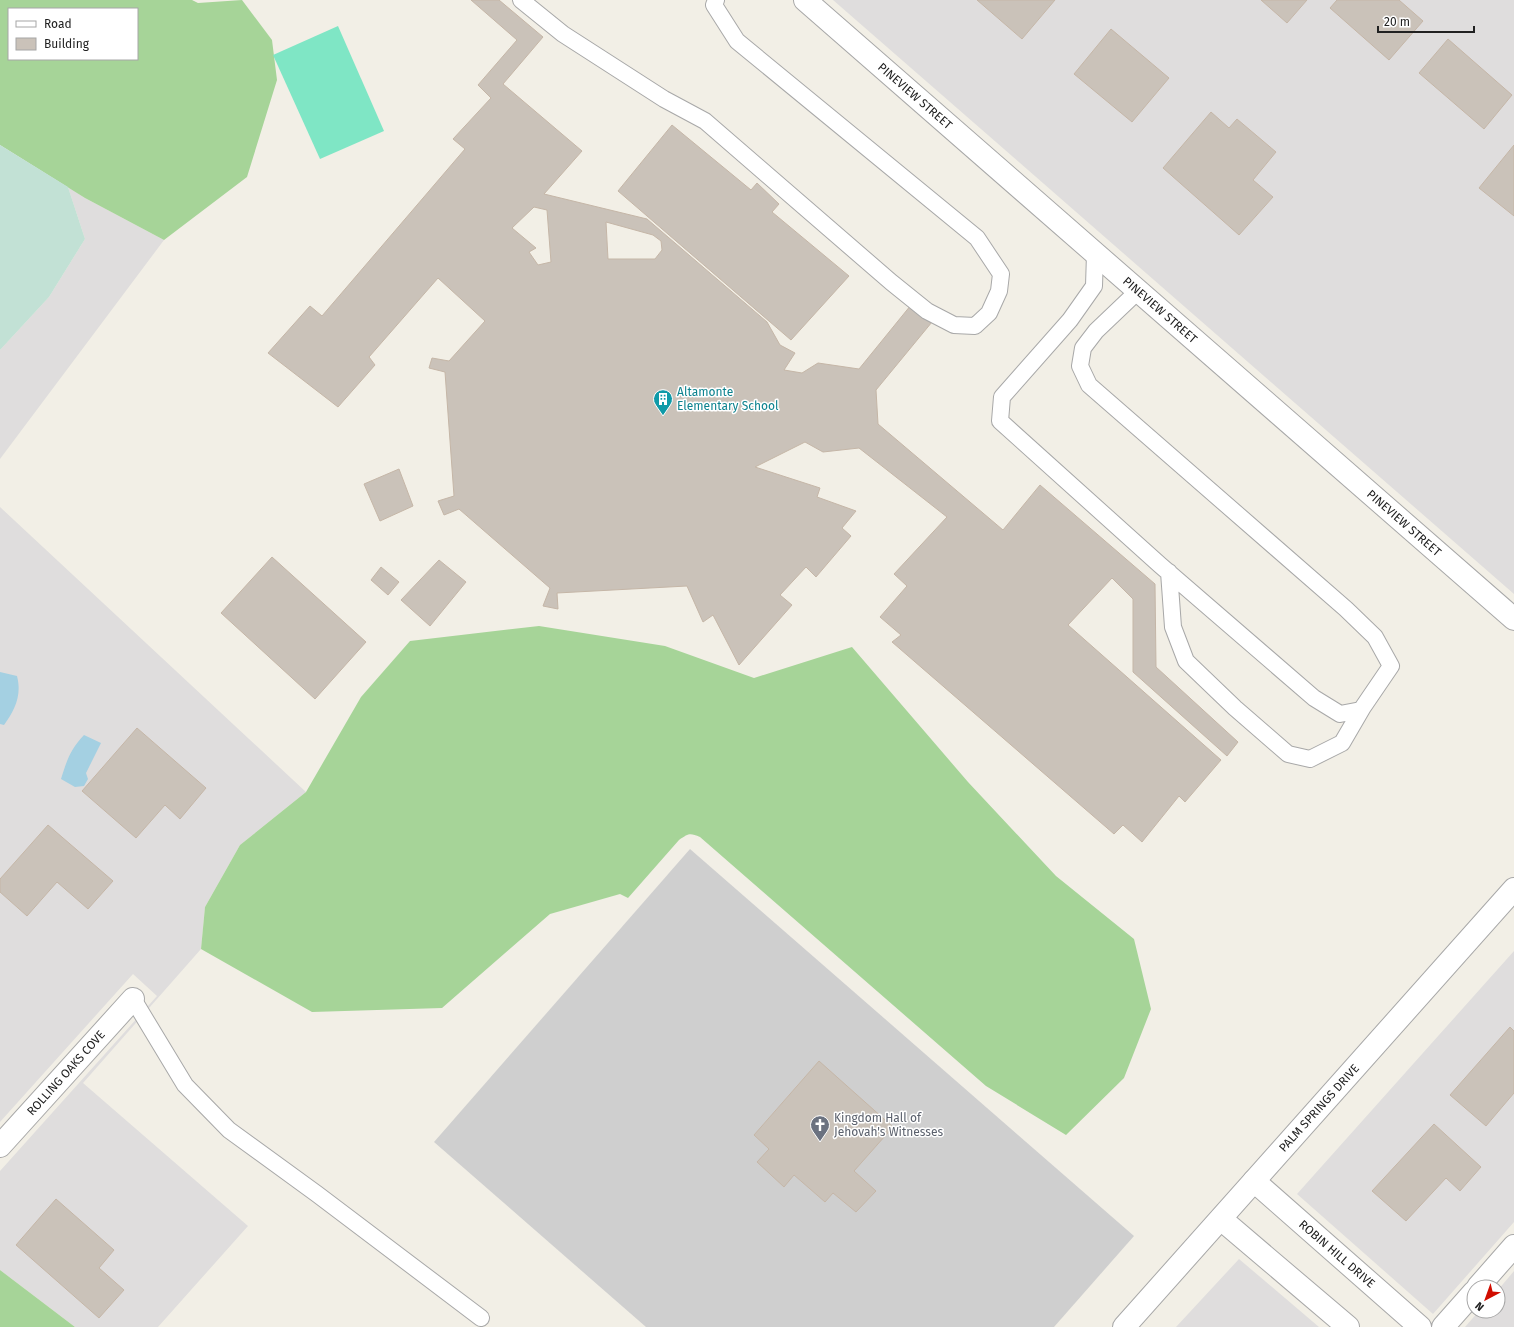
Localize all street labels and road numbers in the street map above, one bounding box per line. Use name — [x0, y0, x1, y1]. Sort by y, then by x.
street label: PINEVIEW STREET — [875, 60, 956, 133]
street label: PINEVIEW STREET — [1120, 274, 1201, 347]
street label: PINEVIEW STREET — [1364, 487, 1445, 560]
street label: ROLLING OAKS COVE — [24, 1028, 108, 1118]
street label: PALM SPRINGS DRIVE — [1276, 1061, 1362, 1155]
street label: ROBIN HILL DRIVE — [1296, 1217, 1378, 1291]

